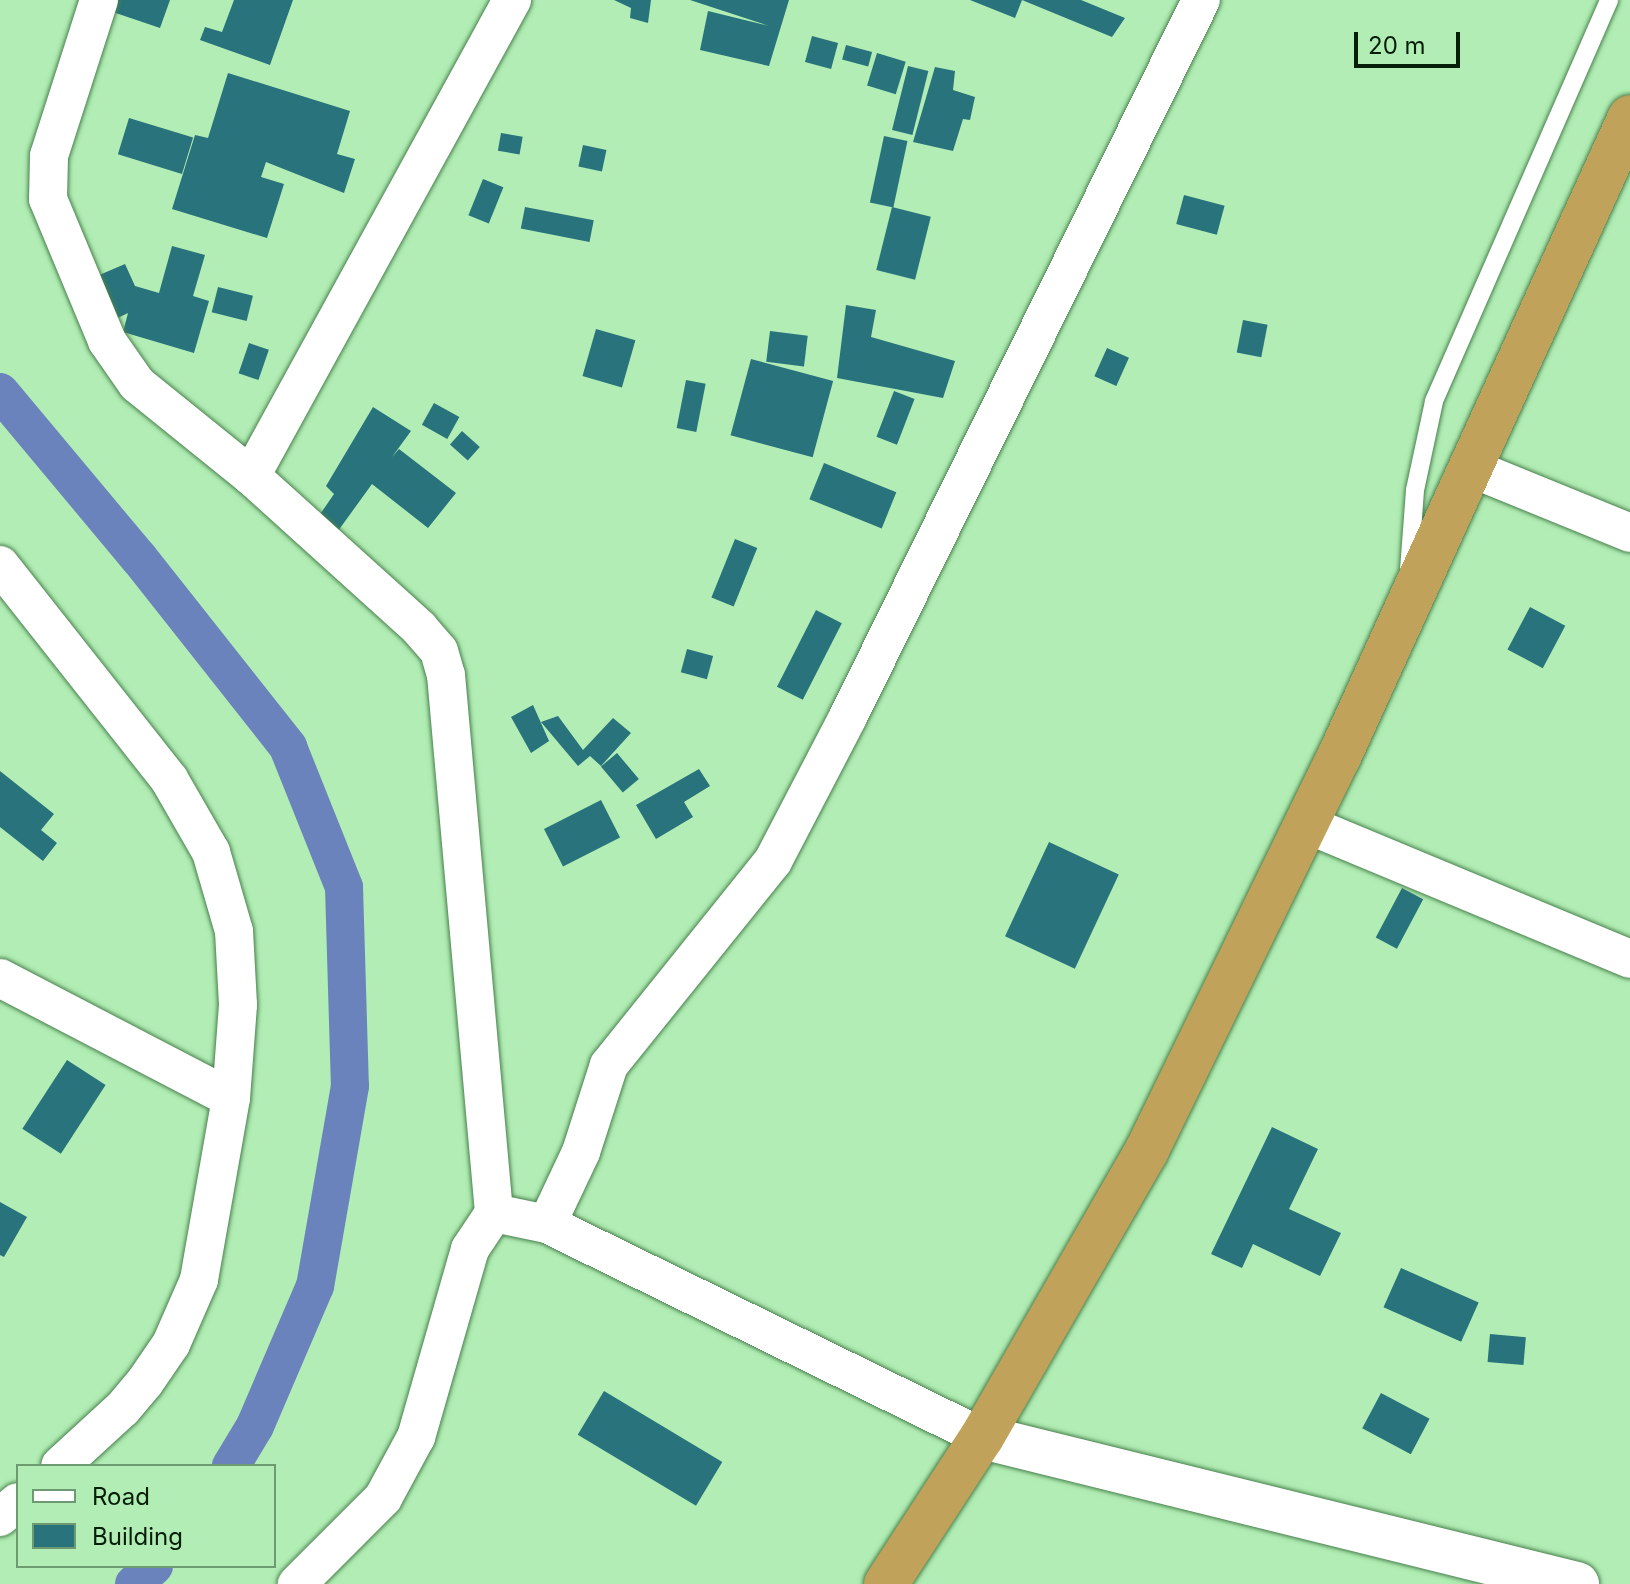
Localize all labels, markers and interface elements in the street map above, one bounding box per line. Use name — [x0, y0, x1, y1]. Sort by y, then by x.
scale bar — [1358, 16, 1464, 66]
text: 20 m — [1368, 31, 1426, 60]
legend — [16, 1464, 276, 1568]
text: Road — [92, 1482, 150, 1511]
text: Building — [92, 1522, 183, 1551]

